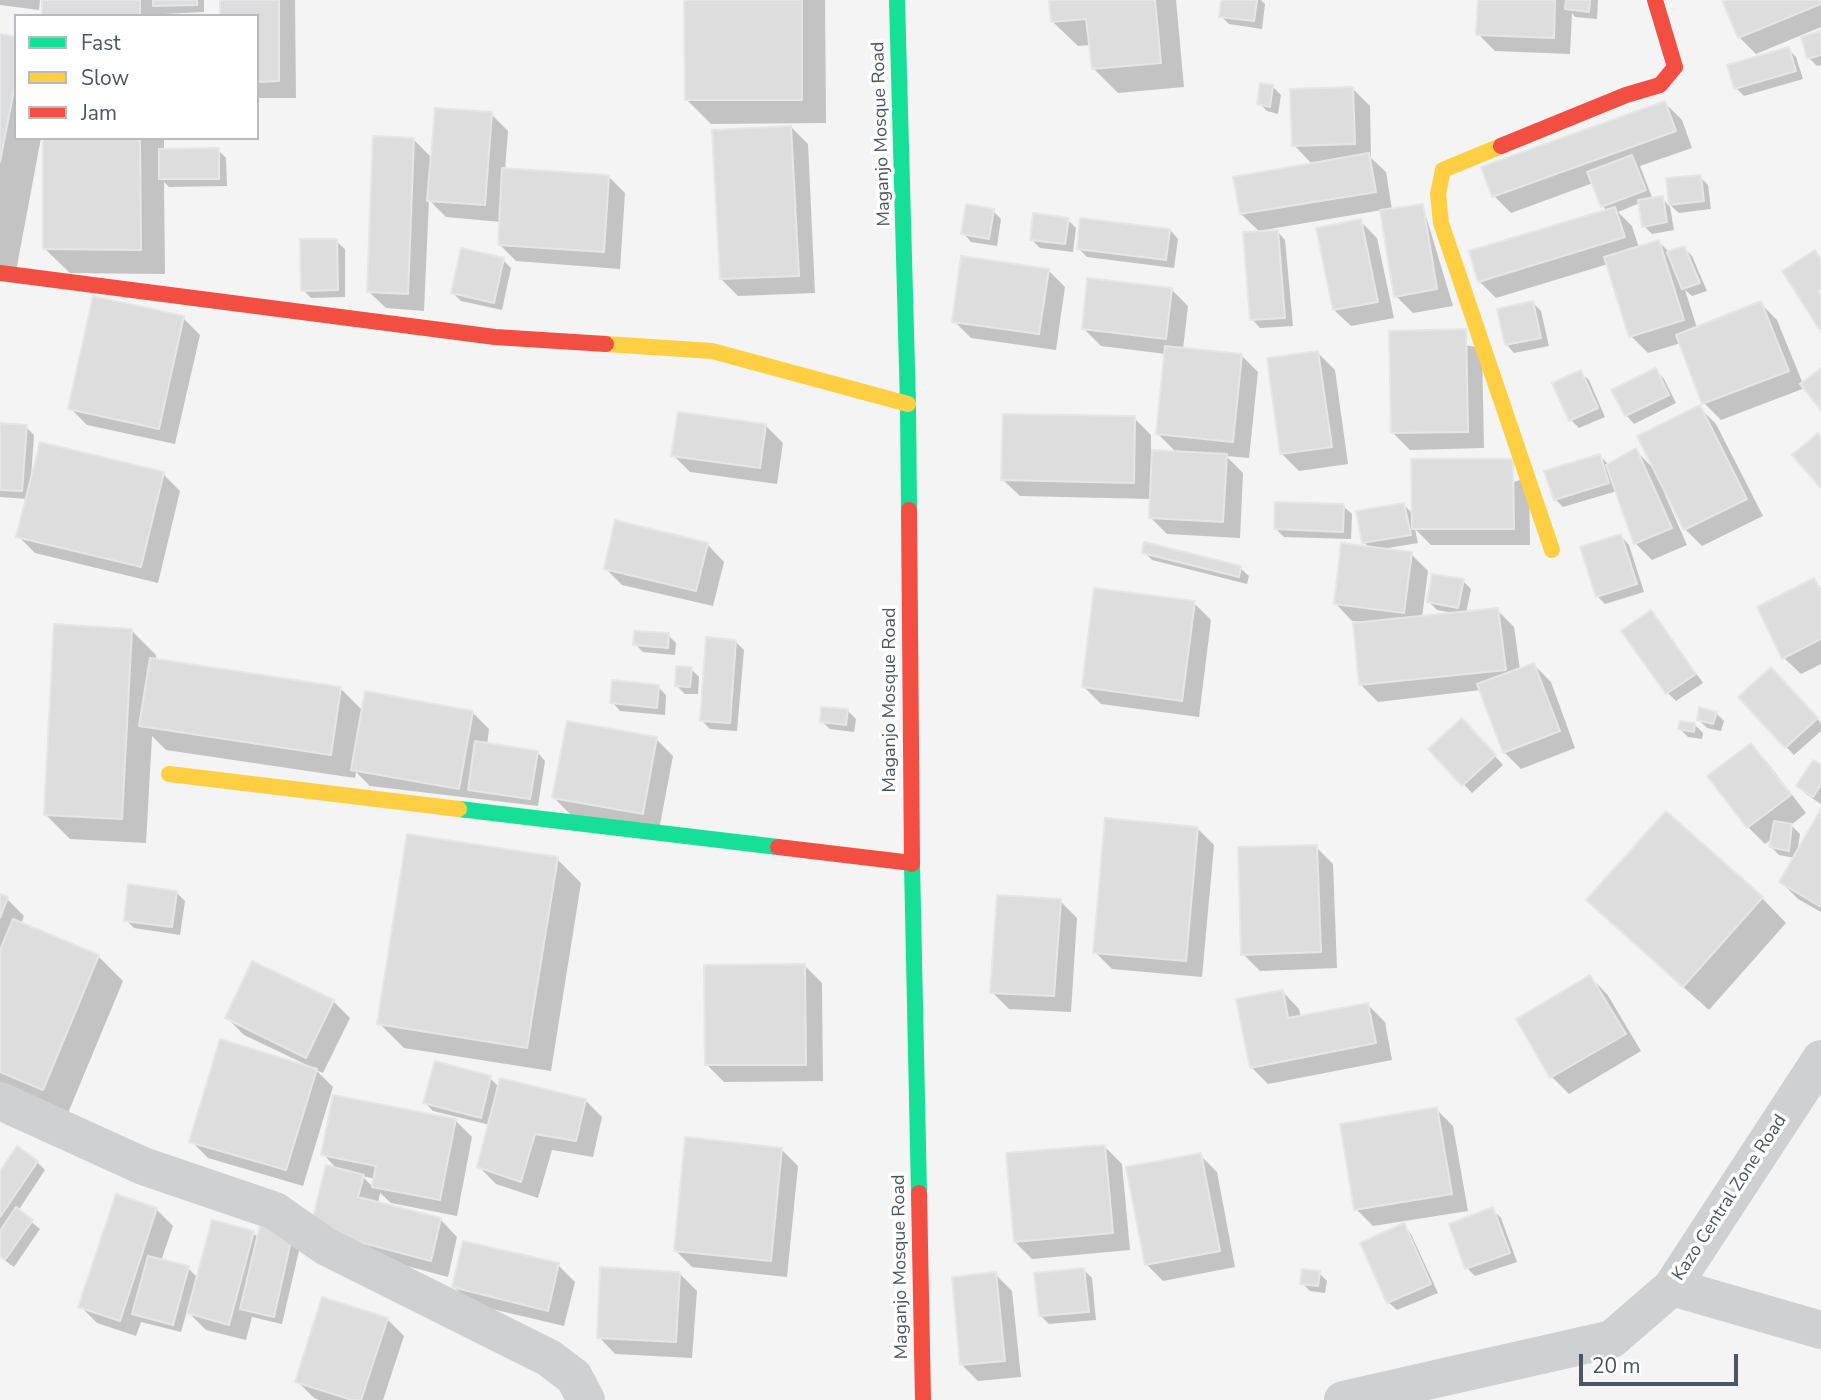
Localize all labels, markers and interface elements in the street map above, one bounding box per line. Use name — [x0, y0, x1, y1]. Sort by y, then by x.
legend — [14, 14, 259, 140]
text: Fast — [81, 29, 121, 57]
street label: Maganjo Mosque Road — [868, 41, 896, 227]
text: Slow — [81, 64, 129, 92]
text: Jam — [81, 99, 117, 127]
street label: Maganjo Mosque Road — [880, 608, 902, 792]
street label: Kazo Central Zone Road — [1668, 1111, 1792, 1285]
street label: Maganjo Mosque Road — [889, 1174, 913, 1360]
scale bar — [1583, 1340, 1742, 1384]
text: 20 m — [1592, 1352, 1641, 1380]

